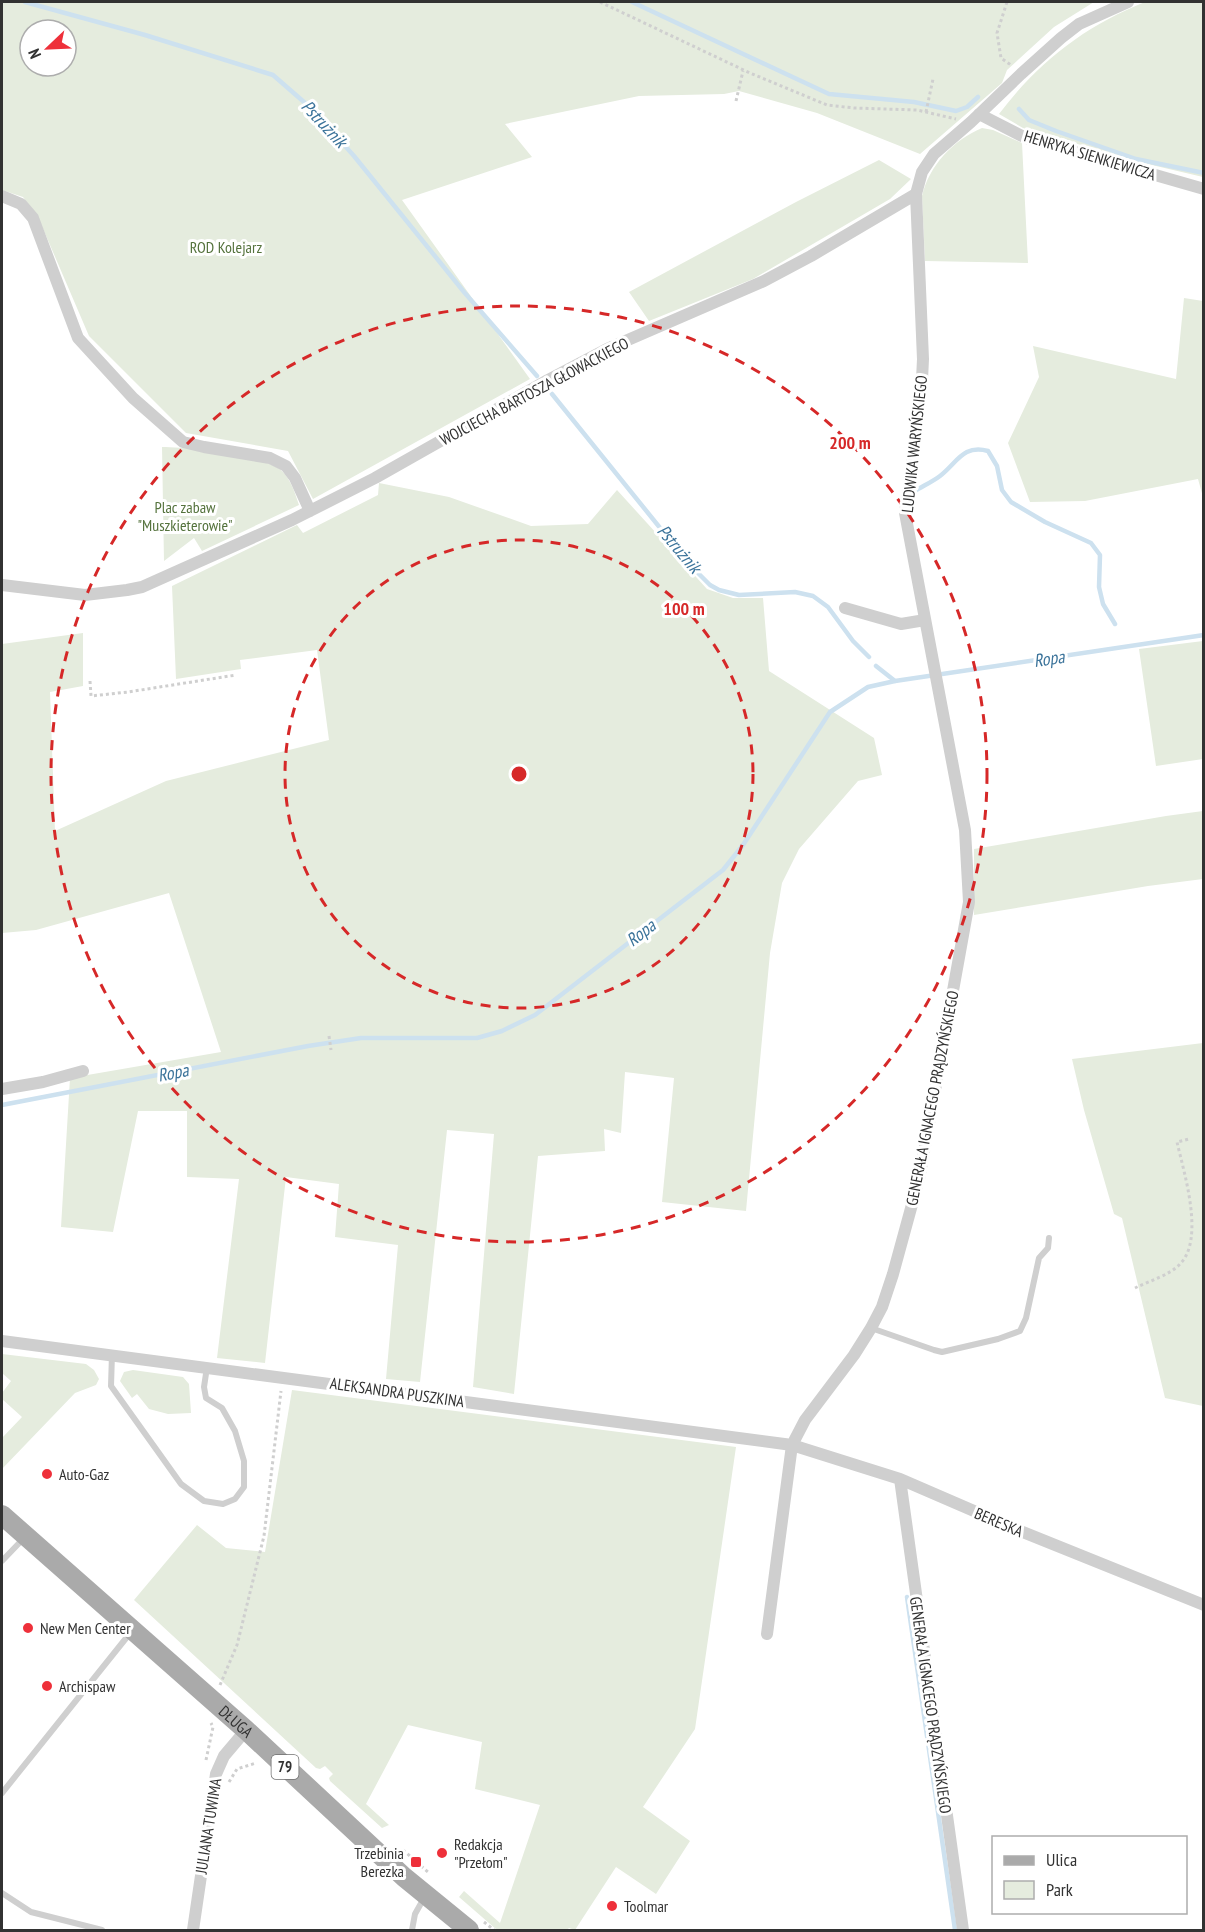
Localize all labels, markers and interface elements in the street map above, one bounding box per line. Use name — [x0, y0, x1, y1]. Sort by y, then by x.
north arrow — [18, 18, 78, 78]
text: N — [23, 46, 45, 62]
water label: Pstrużnik — [297, 95, 353, 154]
street label: HENRYKA SIENKIEWICZA — [1022, 125, 1159, 185]
park label: ROD Kolejarz — [190, 237, 262, 257]
street label: WOJCIECHA BARTOSZA GŁOWACKIEGO — [436, 333, 632, 449]
street label: LUDWIKA WARYŃSKIEGO — [897, 374, 931, 514]
text: 200 m — [829, 431, 871, 454]
park label: Plac zabaw "Muszkieterowie" — [137, 497, 233, 535]
water label: Pstrużnik — [652, 520, 708, 579]
text: 100 m — [663, 597, 705, 620]
water label: Ropa — [1032, 645, 1067, 672]
centre of rings — [509, 764, 529, 784]
water label: Ropa — [621, 914, 661, 951]
street label: GENERAŁA IGNACEGO PRĄDZYŃSKIEGO — [901, 989, 963, 1207]
water label: Ropa — [156, 1058, 191, 1087]
street label: ALEKSANDRA PUSZKINA — [329, 1373, 466, 1411]
place label: Auto-Gaz — [59, 1464, 110, 1484]
marker: Auto-Gaz — [40, 1467, 54, 1481]
street label: BERESKA — [972, 1503, 1027, 1541]
street label: GENERAŁA IGNACEGO PRĄDZYŃSKIEGO — [906, 1595, 956, 1815]
place label: New Men Center — [40, 1618, 131, 1638]
marker: New Men Center — [21, 1621, 35, 1635]
place label: Archispaw — [59, 1676, 116, 1696]
marker: Archispaw — [40, 1679, 54, 1693]
street label: DŁUGA — [215, 1701, 258, 1742]
road number: 79 — [272, 1755, 298, 1779]
street label: JULIANA TUWIMA — [190, 1776, 225, 1876]
place label: Redakcja "Przełom" — [454, 1834, 508, 1872]
legend — [992, 1836, 1187, 1914]
place label: Trzebinia Berezka — [354, 1843, 404, 1881]
marker: Redakcja "Przełom" — [435, 1846, 449, 1860]
text: Ulica — [1046, 1848, 1077, 1871]
marker: Trzebinia Berezka — [409, 1855, 423, 1869]
text: Park — [1046, 1878, 1073, 1901]
place label: Toolmar — [624, 1896, 669, 1916]
marker: Toolmar — [605, 1899, 619, 1913]

